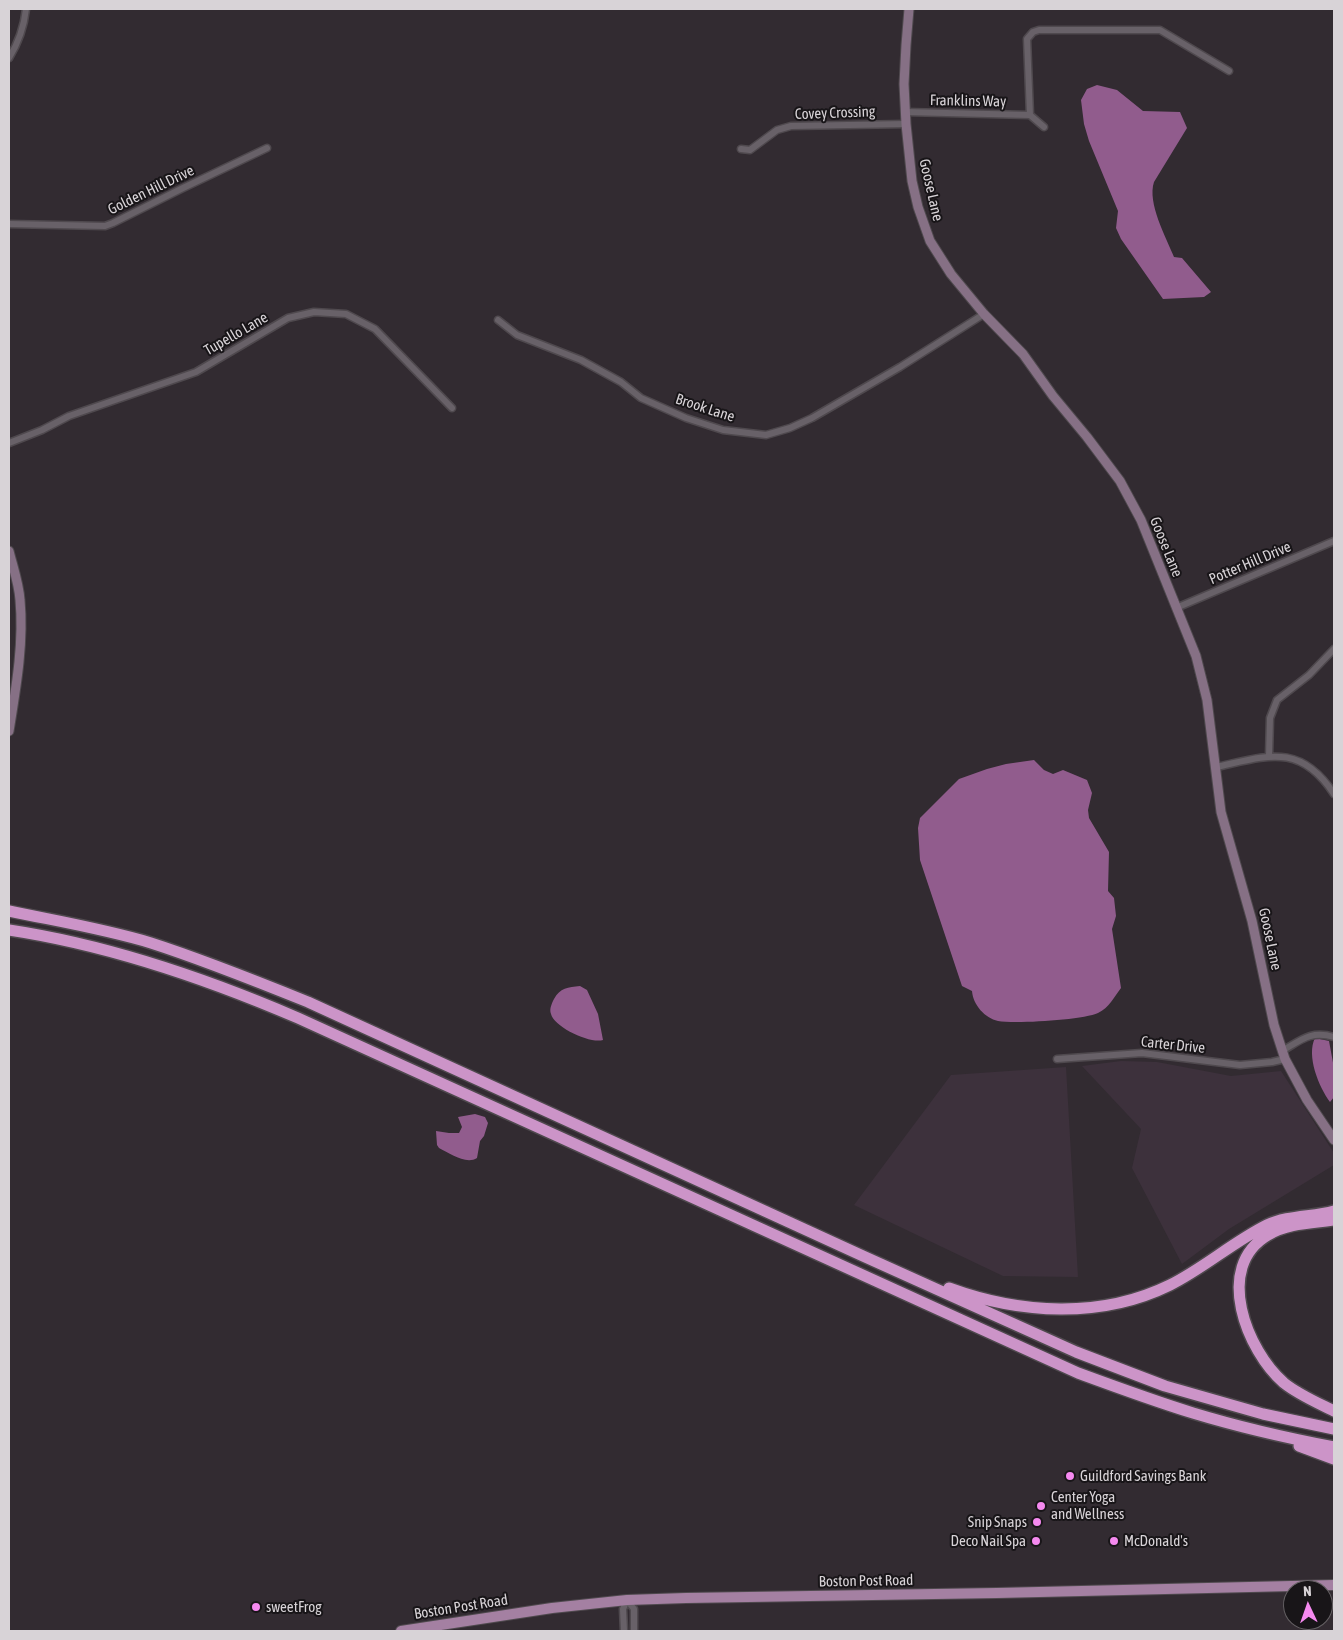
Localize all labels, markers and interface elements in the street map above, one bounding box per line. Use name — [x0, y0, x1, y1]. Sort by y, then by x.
street label: Franklins Way — [930, 91, 1006, 111]
street label: Covey Crossing — [794, 103, 876, 123]
street label: Goose Lane — [915, 157, 947, 223]
street label: Golden Hill Drive — [105, 161, 197, 219]
street label: Tupello Lane — [201, 309, 271, 359]
street label: Brook Lane — [673, 390, 737, 426]
street label: Goose Lane — [1146, 514, 1186, 580]
street label: Potter Hill Drive — [1206, 538, 1294, 588]
street label: Goose Lane — [1255, 906, 1285, 972]
street label: Carter Drive — [1140, 1033, 1206, 1057]
place label: Guildford Savings Bank — [1080, 1467, 1206, 1485]
marker: Guildford Savings Bank — [1064, 1470, 1076, 1482]
place label: Center Yoga and Wellness — [1051, 1488, 1124, 1523]
marker: Center Yoga and Wellness — [1035, 1500, 1047, 1512]
place label: Snip Snaps — [968, 1513, 1027, 1531]
marker: Snip Snaps — [1031, 1516, 1043, 1528]
place label: Deco Nail Spa — [951, 1532, 1026, 1550]
place label: McDonald's — [1124, 1532, 1188, 1550]
marker: Deco Nail Spa — [1030, 1535, 1042, 1547]
marker: McDonald's — [1108, 1535, 1120, 1547]
street label: Boston Post Road — [819, 1571, 913, 1591]
north arrow — [1283, 1580, 1333, 1630]
text: N — [1303, 1583, 1312, 1599]
street label: Boston Post Road — [413, 1591, 509, 1623]
place label: sweetFrog — [266, 1598, 322, 1616]
marker: sweetFrog — [250, 1601, 262, 1613]

